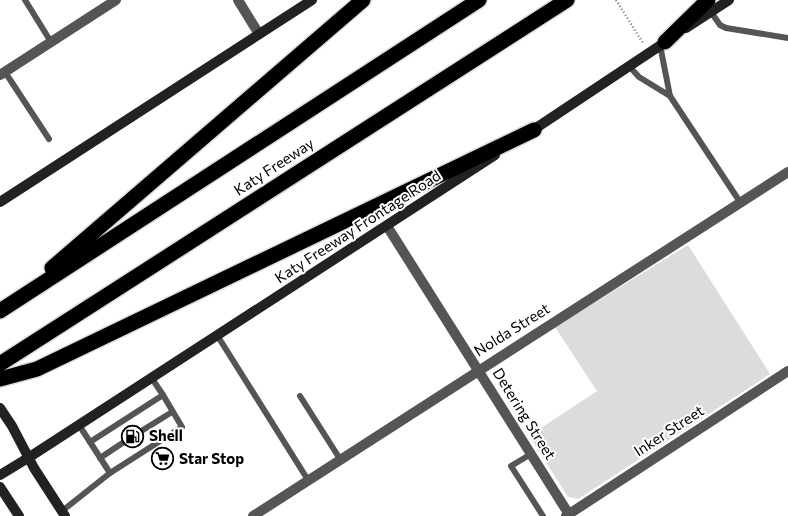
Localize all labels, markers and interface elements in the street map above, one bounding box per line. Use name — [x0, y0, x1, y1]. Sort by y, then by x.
street label: Katy Freeway — [230, 134, 317, 199]
street label: Katy Freeway Frontage Road — [271, 166, 444, 287]
street label: Nolda Street — [470, 299, 553, 360]
street label: Detering Street — [489, 364, 560, 463]
street label: Inker Street — [630, 401, 707, 459]
fuel station icon: Shell — [121, 424, 145, 448]
place label: Shell — [149, 426, 183, 444]
supermarket icon: Star Stop — [151, 447, 175, 471]
place label: Star Stop — [179, 449, 244, 467]

